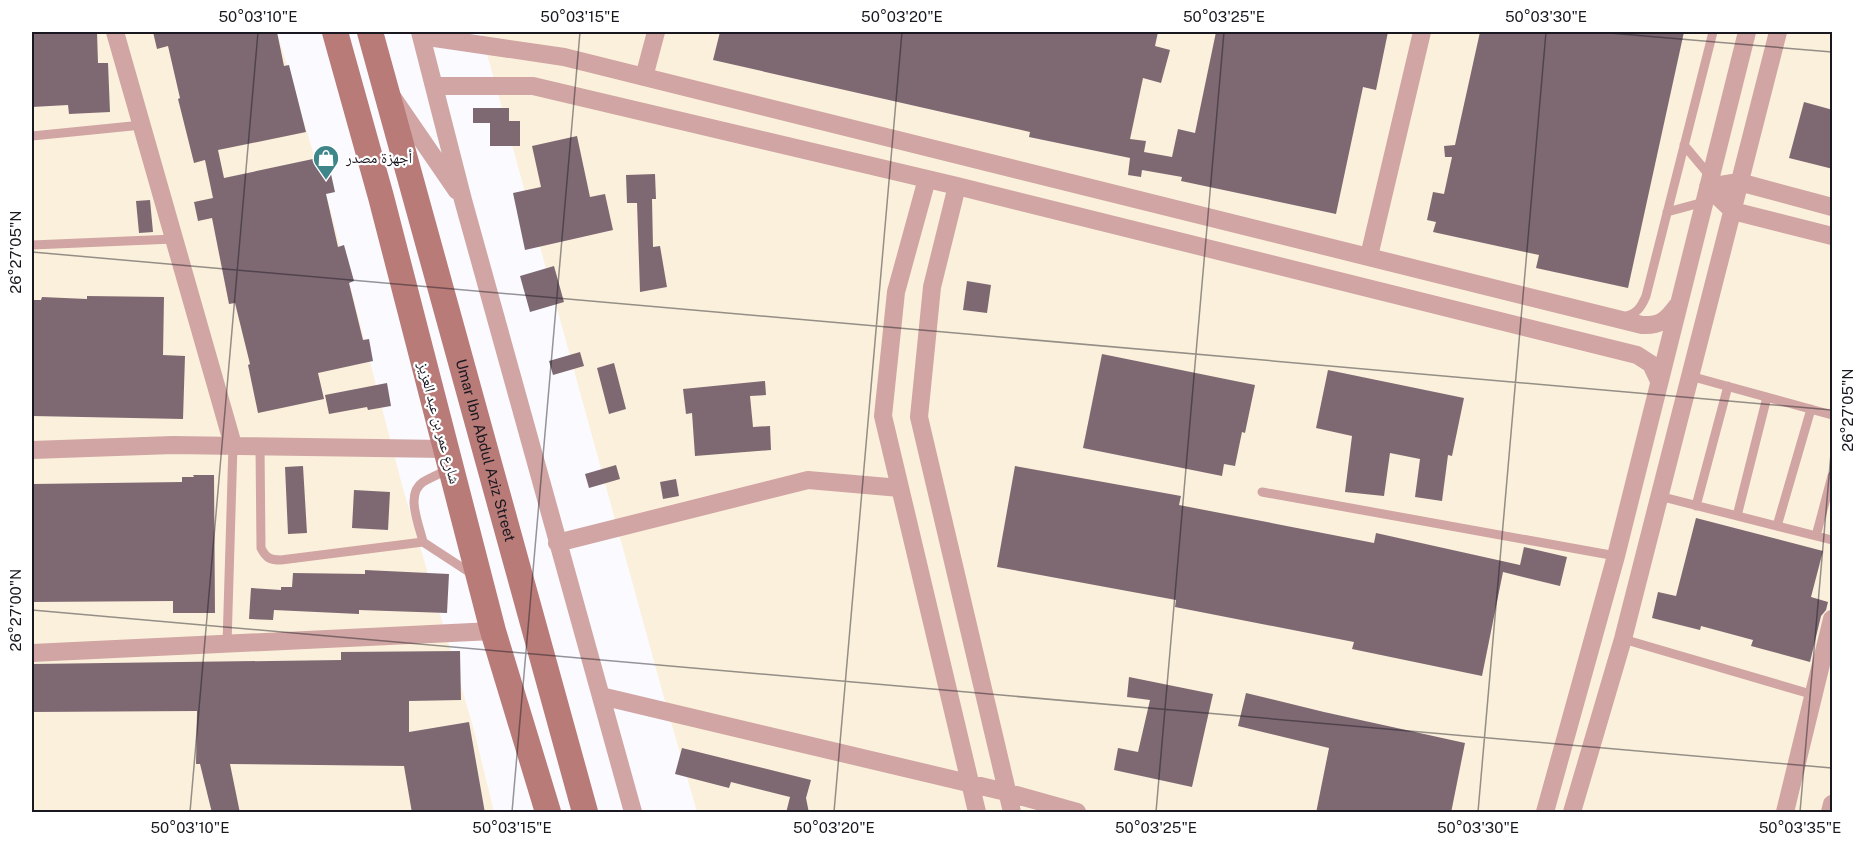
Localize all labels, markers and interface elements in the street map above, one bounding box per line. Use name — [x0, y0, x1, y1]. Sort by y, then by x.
text: 50°03'10"E — [219, 8, 297, 25]
text: 50°03'15"E — [540, 8, 620, 25]
text: 50°03'20"E — [861, 8, 943, 25]
text: 50°03'25"E — [1183, 8, 1265, 25]
text: 50°03'30"E — [1505, 8, 1587, 25]
shop icon: أجهزة مصدر — [311, 143, 341, 181]
place label: أجهزة مصدر — [345, 149, 412, 167]
text: 26°27'05"N — [7, 210, 24, 294]
street label: Umar Ibn Abdul Aziz Street — [453, 357, 519, 544]
street label: شارع عمر بن عبد العزيز — [413, 359, 464, 486]
text: 26°27'05"N — [1839, 368, 1856, 452]
text: 26°27'00"N — [7, 569, 24, 651]
text: 50°03'10"E — [151, 819, 229, 836]
text: 50°03'15"E — [472, 819, 552, 836]
text: 50°03'20"E — [793, 819, 875, 836]
text: 50°03'25"E — [1115, 819, 1197, 836]
text: 50°03'30"E — [1437, 819, 1519, 836]
text: 50°03'35"E — [1759, 819, 1841, 836]

